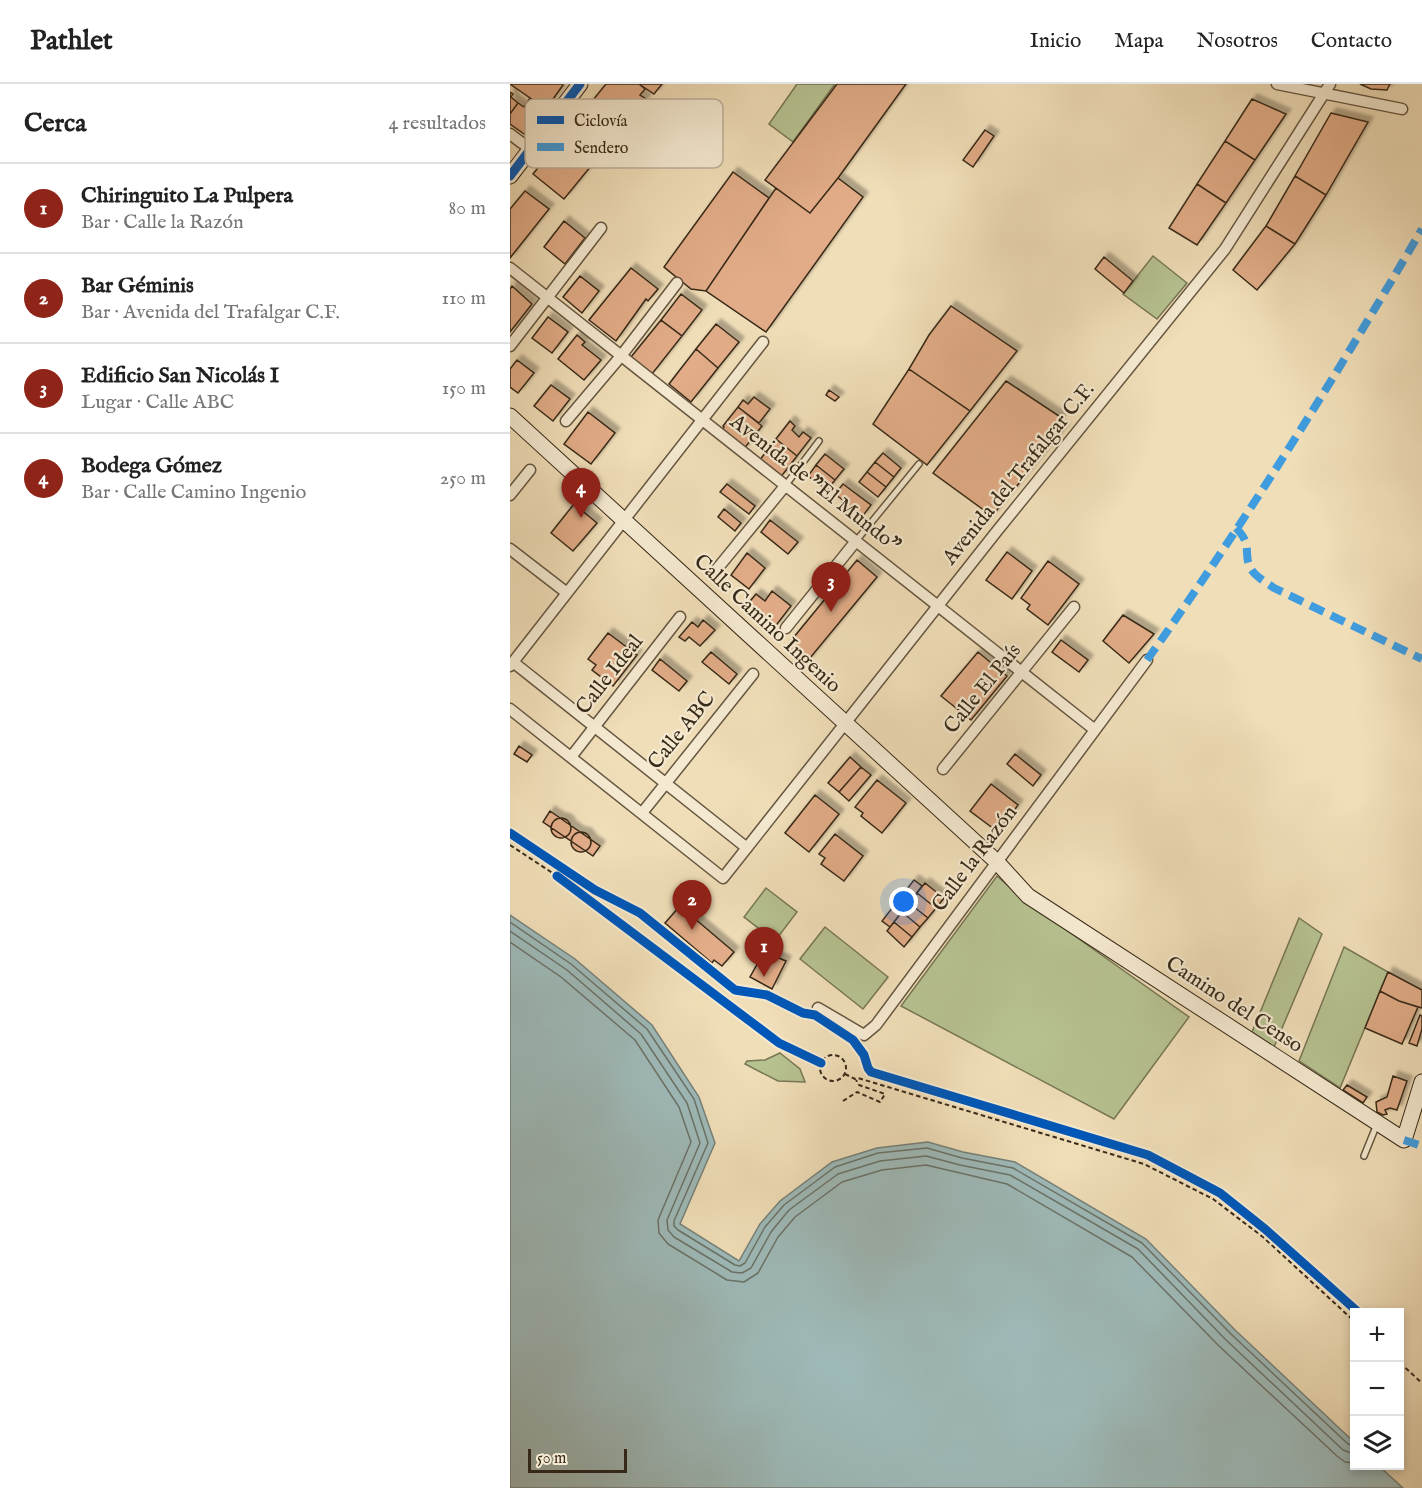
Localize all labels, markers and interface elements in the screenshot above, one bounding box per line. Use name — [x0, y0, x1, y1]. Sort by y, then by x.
text: Pathlet — [30, 24, 113, 59]
text: Inicio — [1030, 28, 1081, 55]
text: Mapa — [1114, 28, 1164, 55]
text: Nosotros — [1197, 28, 1278, 55]
text: Contacto — [1311, 28, 1392, 55]
legend — [525, 99, 723, 168]
text: Cerca — [24, 107, 86, 140]
text: 4 resultados — [388, 111, 486, 136]
text: Ciclovía — [574, 112, 628, 132]
text: Sendero — [574, 139, 629, 159]
text: Chiringuito La Pulpera — [81, 182, 293, 210]
text: 1 — [40, 196, 47, 221]
text: 80 m — [449, 196, 486, 221]
text: Bar · Calle la Razón — [81, 210, 244, 235]
text: Bar Géminis — [81, 272, 194, 300]
text: 2 — [39, 286, 48, 311]
text: 110 m — [442, 286, 486, 311]
text: Bar · Avenida del Trafalgar C.F. — [81, 300, 340, 325]
text: Edificio San Nicolás I — [81, 362, 279, 390]
text: 3 — [40, 376, 47, 401]
text: 150 m — [442, 376, 486, 401]
street label: Avenida del Trafalgar C.F. — [936, 377, 1101, 572]
text: Lugar · Calle ABC — [81, 390, 234, 415]
street label: Avenida de "El Mundo" — [723, 408, 906, 559]
text: Bodega Gómez — [81, 452, 222, 480]
text: 4 — [39, 466, 48, 491]
text: 250 m — [440, 466, 486, 491]
pin: 4 — [562, 468, 600, 518]
text: Bar · Calle Camino Ingenio — [81, 480, 306, 505]
street label: Calle Camino Ingenio — [688, 549, 846, 699]
pin: 3 — [812, 562, 850, 612]
street label: Calle Ideal — [570, 629, 650, 720]
street label: Calle El País — [938, 638, 1028, 740]
street label: Calle ABC — [642, 686, 722, 776]
street label: Calle la Razón — [926, 800, 1024, 918]
pin: 2 — [672, 880, 711, 930]
your location — [889, 887, 918, 916]
pin: 1 — [744, 928, 784, 977]
street label: Camino del Censo — [1160, 950, 1308, 1060]
map controls — [1350, 1308, 1404, 1470]
button: + — [1350, 1308, 1404, 1362]
button: − — [1350, 1362, 1404, 1416]
button: layers — [1350, 1416, 1404, 1470]
scale bar — [528, 1446, 627, 1474]
text: 50 m — [537, 1449, 566, 1469]

